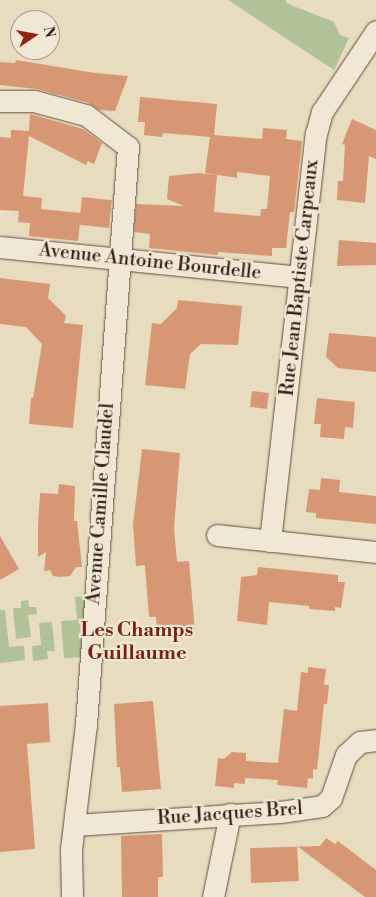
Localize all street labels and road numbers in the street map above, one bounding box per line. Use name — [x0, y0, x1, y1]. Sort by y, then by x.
street label: Rue Jean Baptiste Carpeaux — [276, 159, 324, 397]
street label: Avenue Antoine Bourdelle — [38, 239, 262, 285]
street label: Avenue Camille Claudel — [83, 402, 119, 606]
street label: Rue Jacques Brel — [156, 798, 304, 830]

